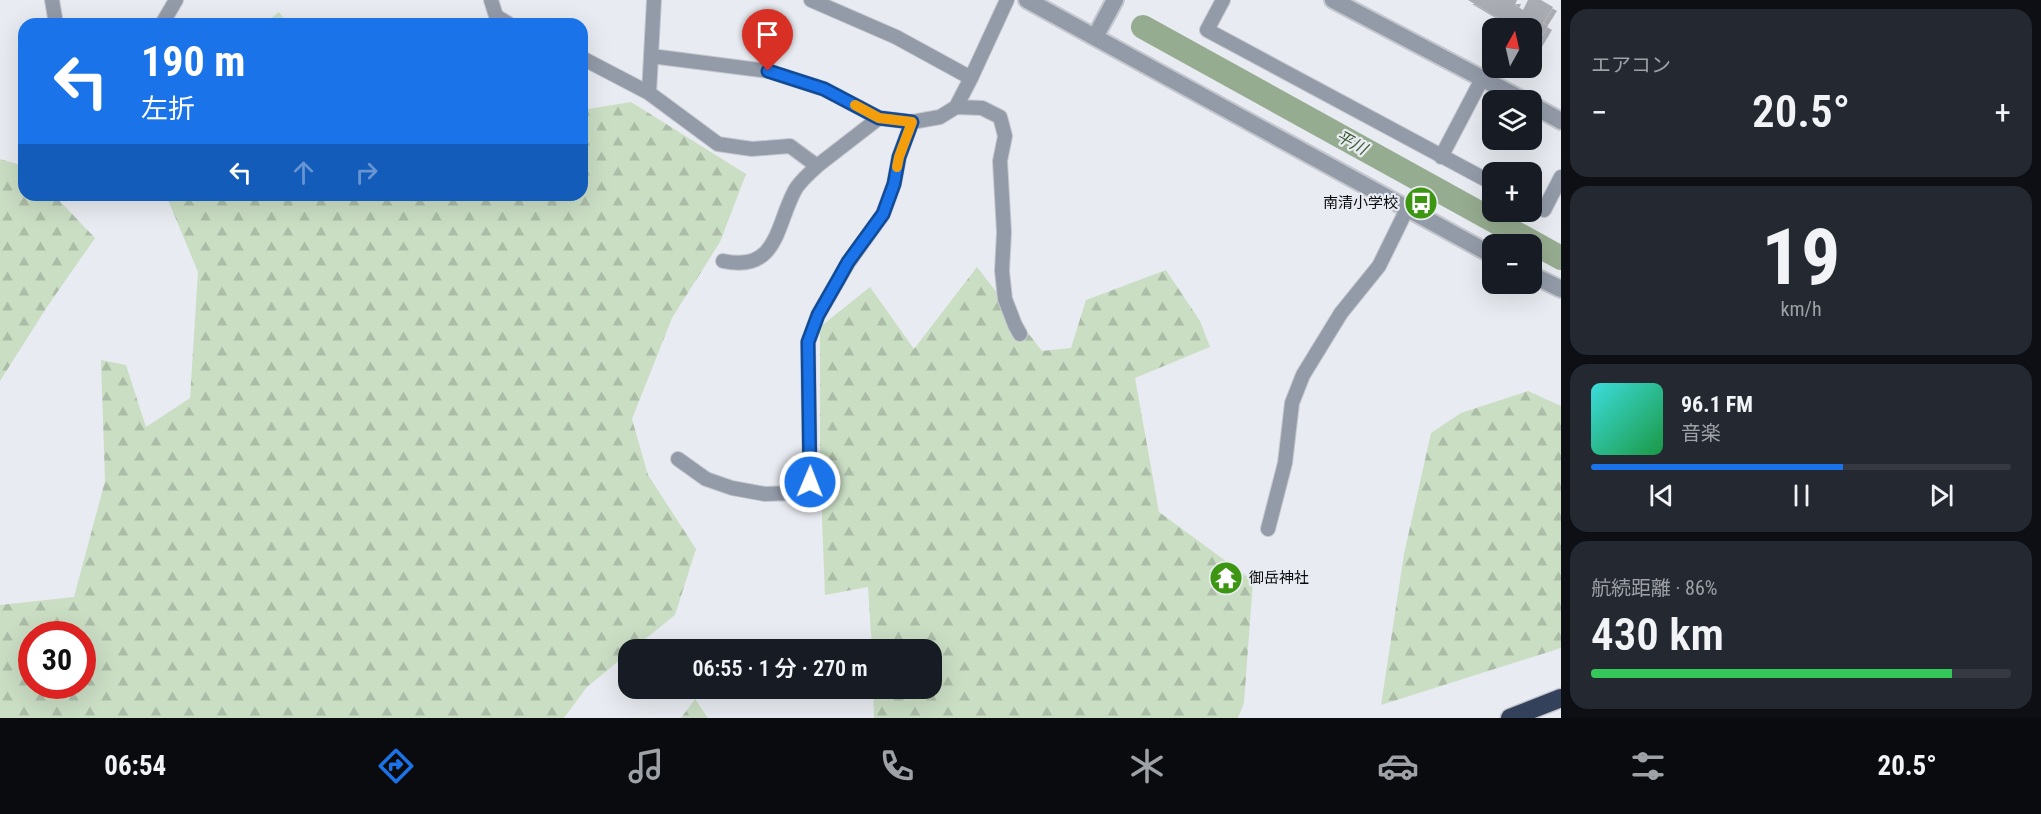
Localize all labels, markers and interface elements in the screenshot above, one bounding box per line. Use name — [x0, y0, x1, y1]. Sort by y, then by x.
pin — [742, 9, 793, 71]
icon: arrive — [751, 18, 784, 51]
north arrow — [1482, 18, 1542, 78]
map controls — [1482, 18, 1542, 294]
text: 190 m — [141, 37, 246, 86]
icon: left — [42, 42, 120, 120]
text: エアコン — [1591, 53, 1671, 77]
text: 20.5° — [1752, 85, 1850, 138]
button: layers — [1482, 90, 1542, 150]
text: 左折 — [141, 93, 195, 125]
text: − — [1591, 93, 1608, 132]
text: + — [1995, 93, 2011, 132]
water label: 平川 — [1333, 126, 1372, 159]
icon: left — [224, 156, 257, 189]
icon: ahead — [287, 156, 320, 189]
icon: right — [350, 156, 383, 189]
button: + — [1482, 162, 1542, 222]
bus stop icon: 南清小学校 — [1403, 185, 1439, 221]
place label: 南清小学校 — [1323, 194, 1398, 212]
text: 19 — [1762, 212, 1840, 303]
button: − — [1482, 234, 1542, 294]
text: km/h — [1780, 297, 1822, 321]
text: 96.1 FM — [1681, 392, 1753, 417]
text: 音楽 — [1681, 421, 1721, 445]
position arrow — [778, 450, 842, 514]
icon: previous — [1645, 479, 1678, 512]
icon: pause — [1785, 479, 1818, 512]
icon: next — [1925, 479, 1958, 512]
temple icon: 御岳神社 — [1208, 560, 1244, 596]
place label: 御岳神社 — [1249, 569, 1309, 587]
text: 航続距離 · 86% — [1591, 576, 1717, 600]
text: 430 km — [1591, 608, 1724, 661]
speed limit sign: 30 — [18, 621, 96, 699]
text: 06:55 · 1 分 · 270 m — [692, 656, 868, 681]
icon: directions — [375, 745, 417, 787]
icon: music — [625, 745, 667, 787]
icon: phone — [876, 745, 918, 787]
icon: climate — [1126, 745, 1168, 787]
icon: car — [1377, 745, 1419, 787]
icon: filters — [1627, 745, 1669, 787]
text: 06:54 — [104, 750, 166, 782]
text: 20.5° — [1877, 750, 1937, 782]

